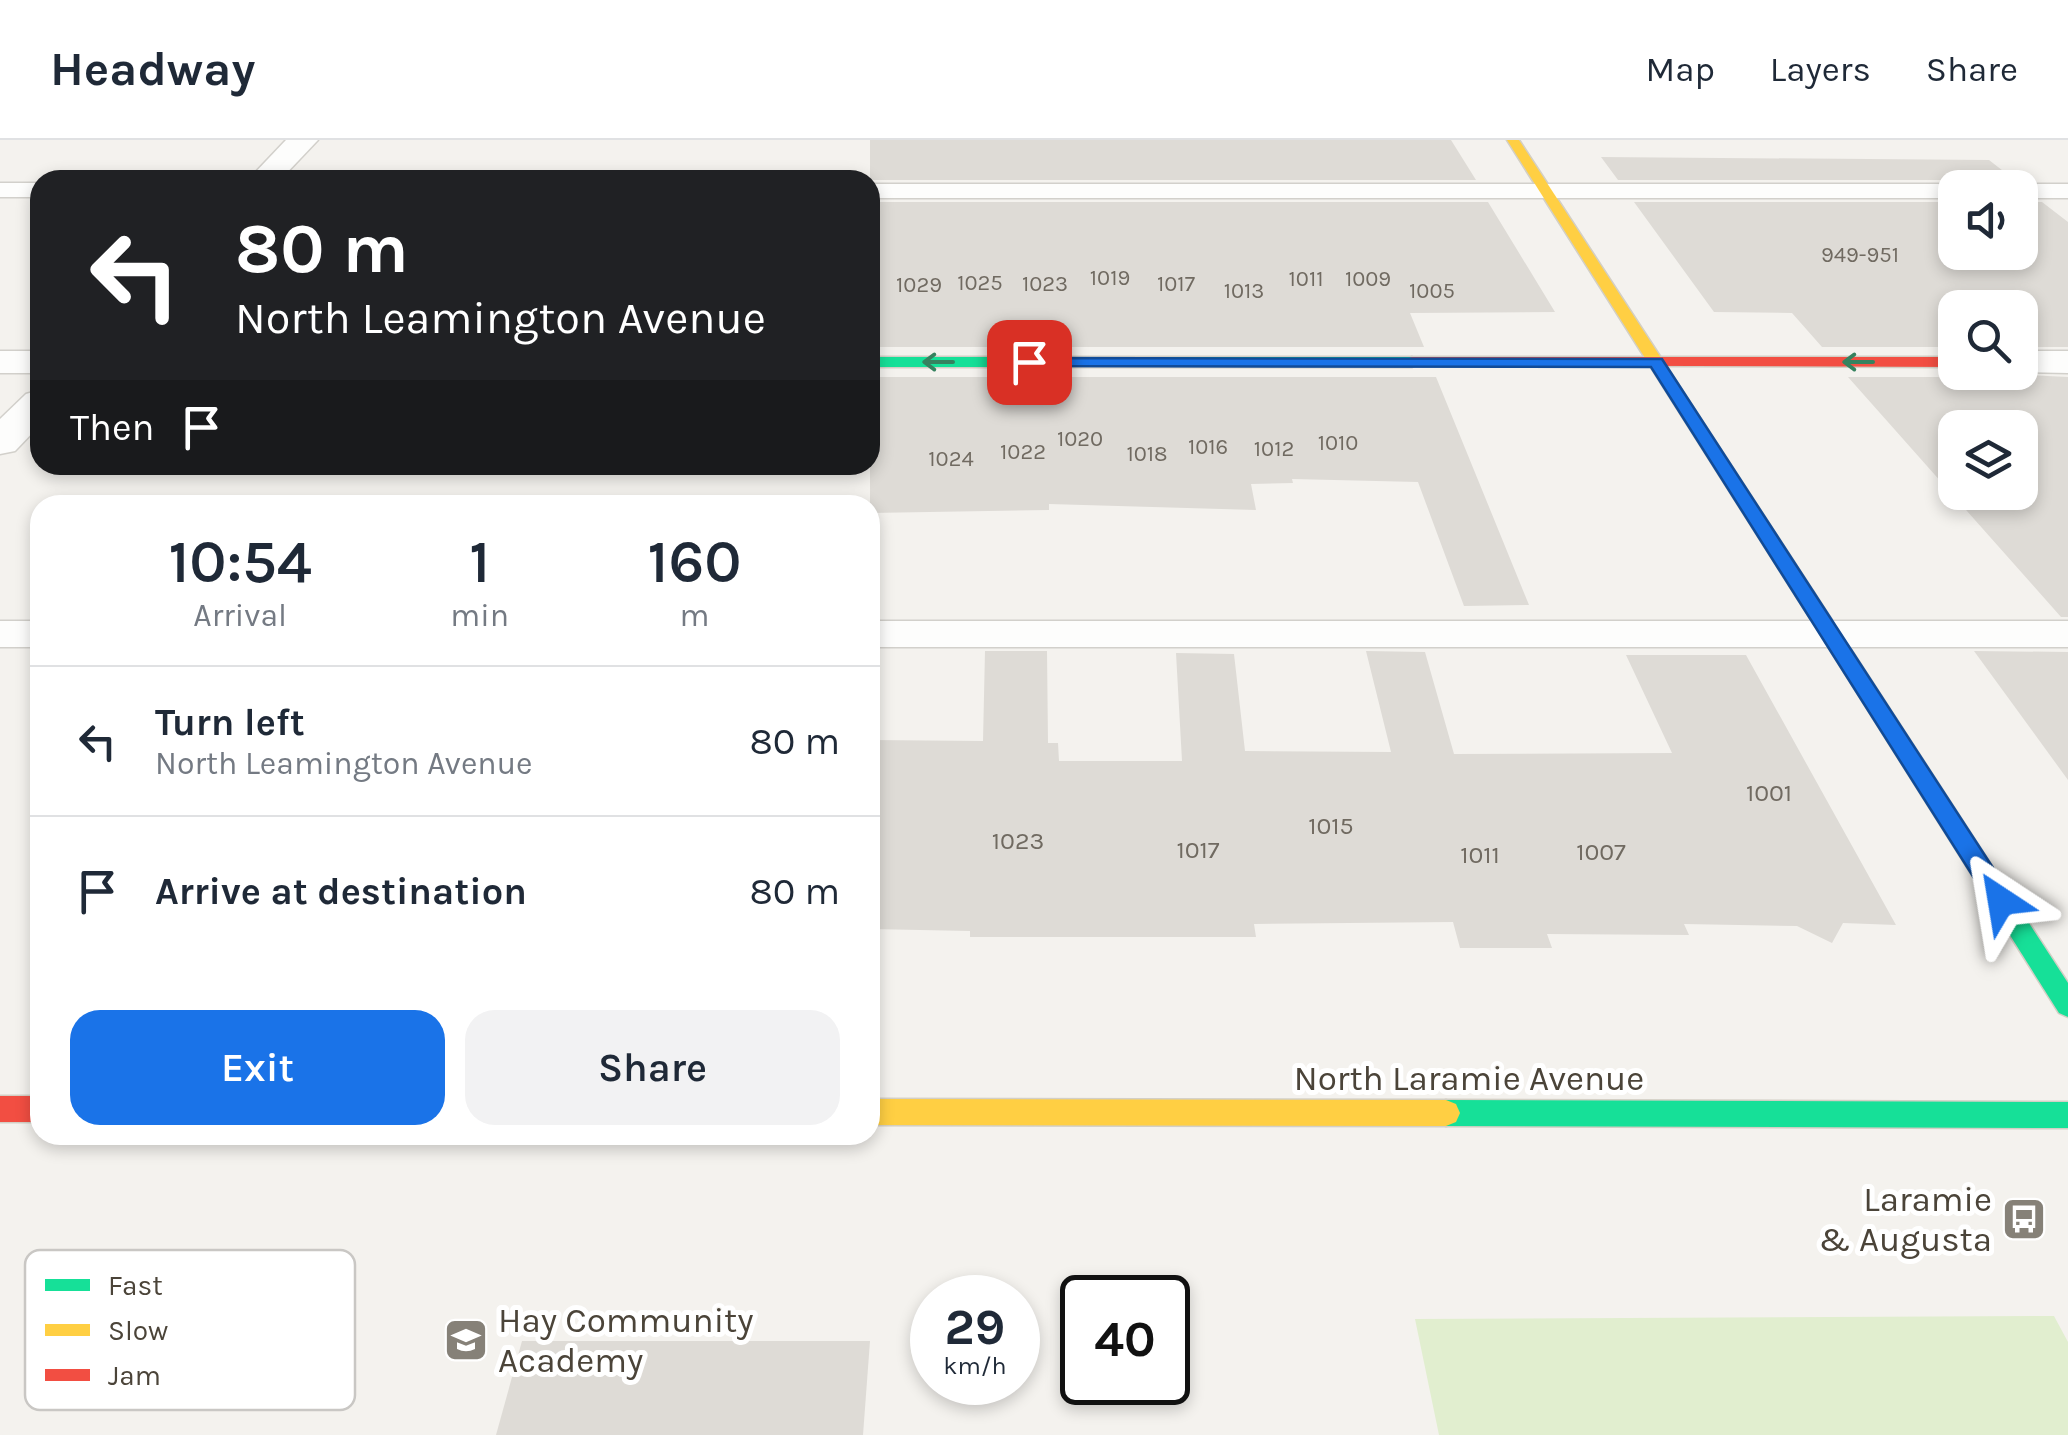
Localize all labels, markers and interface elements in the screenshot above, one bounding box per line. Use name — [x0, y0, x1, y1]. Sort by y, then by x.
text: Headway — [50, 41, 256, 97]
text: Map — [1645, 49, 1715, 90]
text: Layers — [1770, 49, 1871, 90]
text: Share — [1926, 49, 2018, 90]
map controls — [1938, 170, 2038, 510]
button: sound — [1938, 170, 2038, 270]
text: 80 m — [235, 208, 409, 290]
icon: left — [70, 210, 200, 340]
house number: 949-951 — [1821, 242, 1899, 268]
house number: 1019 — [1090, 265, 1130, 291]
house number: 1011 — [1289, 266, 1323, 292]
house number: 1009 — [1345, 266, 1391, 292]
house number: 1025 — [957, 270, 1003, 296]
house number: 1023 — [1022, 271, 1068, 297]
house number: 1017 — [1157, 271, 1195, 297]
house number: 1029 — [896, 272, 942, 298]
house number: 1013 — [1224, 278, 1264, 304]
house number: 1005 — [1409, 278, 1455, 304]
button: search — [1938, 290, 2038, 390]
text: North Leamington Avenue — [235, 292, 766, 344]
pin — [987, 320, 1072, 405]
icon: arrive — [1002, 335, 1057, 390]
one-way arrow — [922, 352, 954, 372]
one-way arrow — [1842, 352, 1874, 372]
icon: arrive — [174, 400, 229, 455]
text: Then — [70, 405, 154, 450]
button: layers — [1938, 410, 2038, 510]
house number: 1020 — [1057, 426, 1103, 452]
house number: 1010 — [1318, 430, 1358, 456]
house number: 1016 — [1188, 434, 1228, 460]
house number: 1012 — [1254, 436, 1294, 462]
house number: 1022 — [1000, 439, 1046, 465]
house number: 1018 — [1126, 441, 1168, 467]
house number: 1024 — [928, 446, 974, 472]
text: 10:54 — [168, 527, 312, 597]
text: 1 — [469, 527, 490, 597]
text: 160 — [647, 527, 742, 597]
text: Arrival — [193, 597, 287, 634]
text: min — [450, 597, 509, 634]
text: m — [680, 597, 710, 634]
text: Turn left — [155, 700, 305, 745]
icon: left — [70, 714, 125, 769]
text: 80 m — [750, 719, 840, 764]
text: North Leamington Avenue — [155, 745, 533, 782]
house number: 1001 — [1746, 778, 1792, 807]
house number: 1015 — [1308, 811, 1354, 840]
house number: 1023 — [992, 826, 1044, 855]
house number: 1017 — [1176, 835, 1220, 864]
house number: 1007 — [1576, 837, 1626, 866]
house number: 1011 — [1460, 840, 1500, 869]
position arrow — [1949, 849, 2053, 953]
icon: arrive — [70, 864, 125, 919]
text: Arrive at destination — [155, 869, 527, 914]
text: 80 m — [750, 869, 840, 914]
button: Exit — [70, 1010, 445, 1125]
button: Share — [465, 1010, 840, 1125]
street label: North Laramie Avenue — [1294, 1058, 1644, 1099]
place label: Laramie & Augusta — [1819, 1179, 1992, 1260]
bus stop icon: Laramie & Augusta — [2001, 1196, 2047, 1242]
legend — [25, 1250, 355, 1410]
text: Fast — [108, 1269, 163, 1302]
speed limit sign: 40 — [1060, 1275, 1190, 1405]
text: 29 — [945, 1298, 1005, 1357]
place label: Hay Community Academy — [498, 1300, 754, 1381]
text: Slow — [108, 1314, 168, 1347]
school or university icon: Hay Community Academy — [443, 1317, 489, 1363]
text: km/h — [943, 1351, 1007, 1380]
text: Jam — [108, 1359, 161, 1392]

